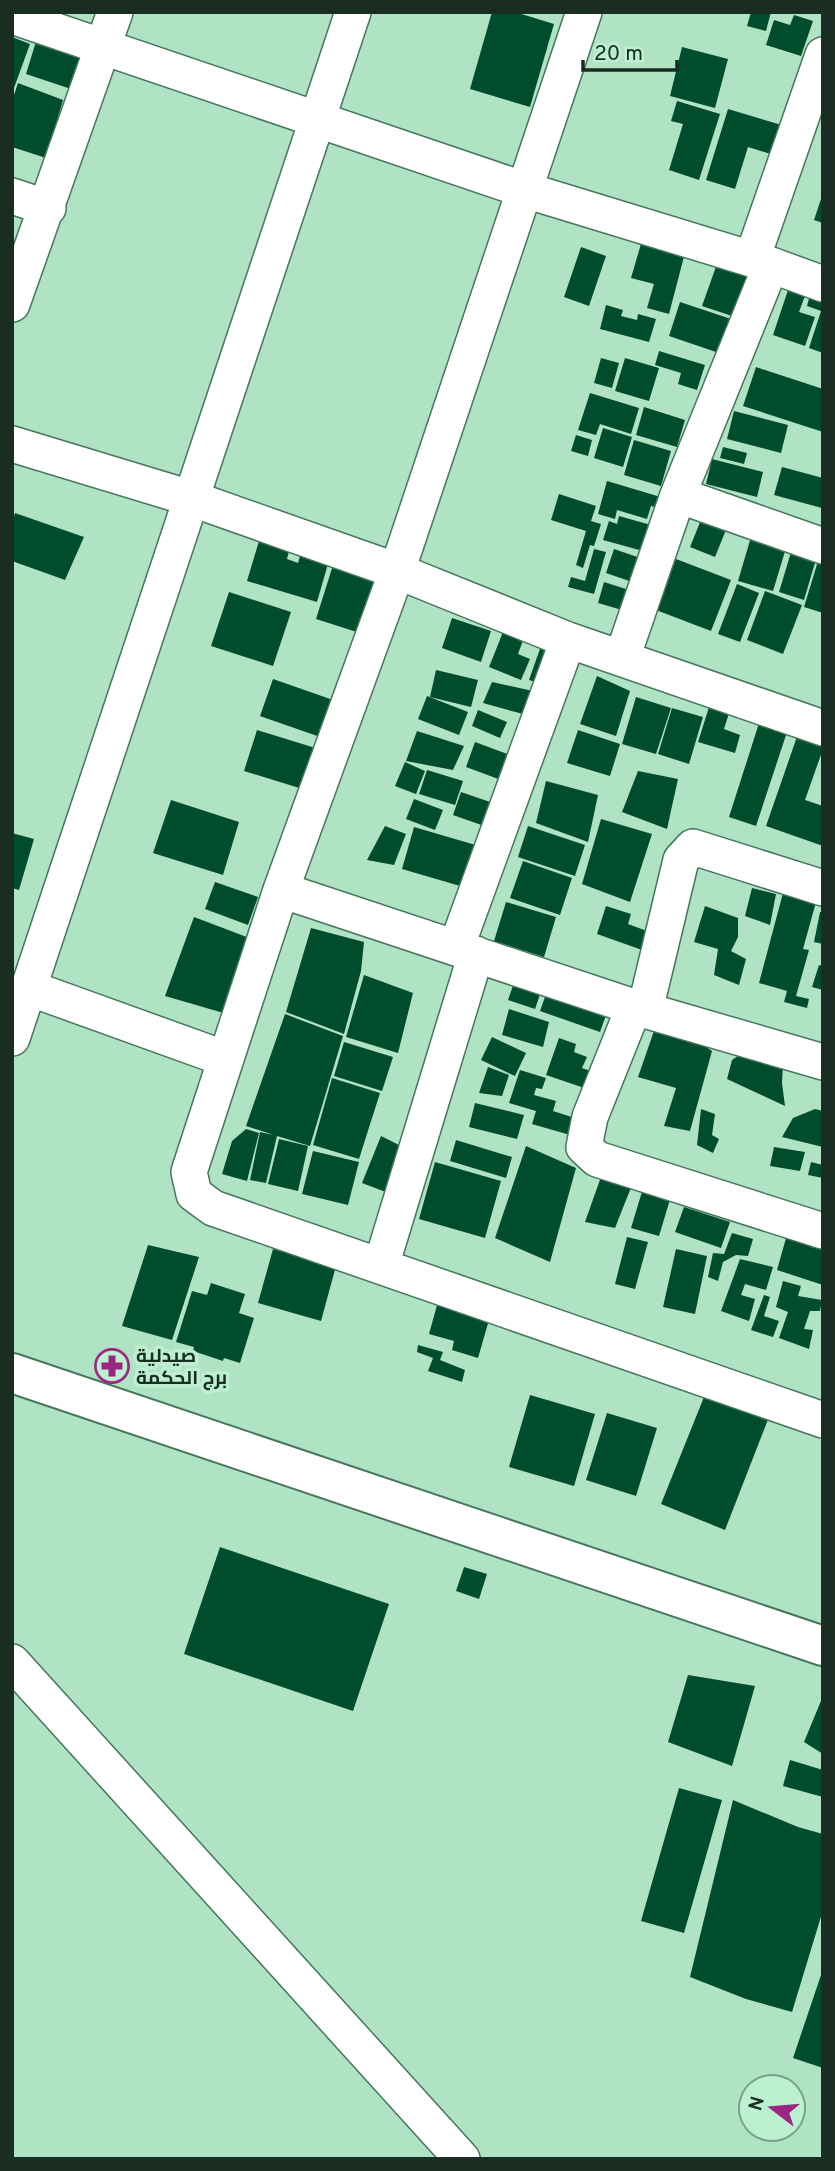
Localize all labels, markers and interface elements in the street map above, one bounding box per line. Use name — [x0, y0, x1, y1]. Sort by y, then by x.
scale bar — [583, 28, 678, 72]
text: 20 m — [594, 41, 643, 68]
place label: صيدلية برج الحكمة — [136, 1345, 227, 1391]
pharmacy icon: صيدلية برج الحكمة — [93, 1347, 131, 1385]
north arrow — [737, 2073, 807, 2143]
text: N — [744, 2094, 771, 2114]

